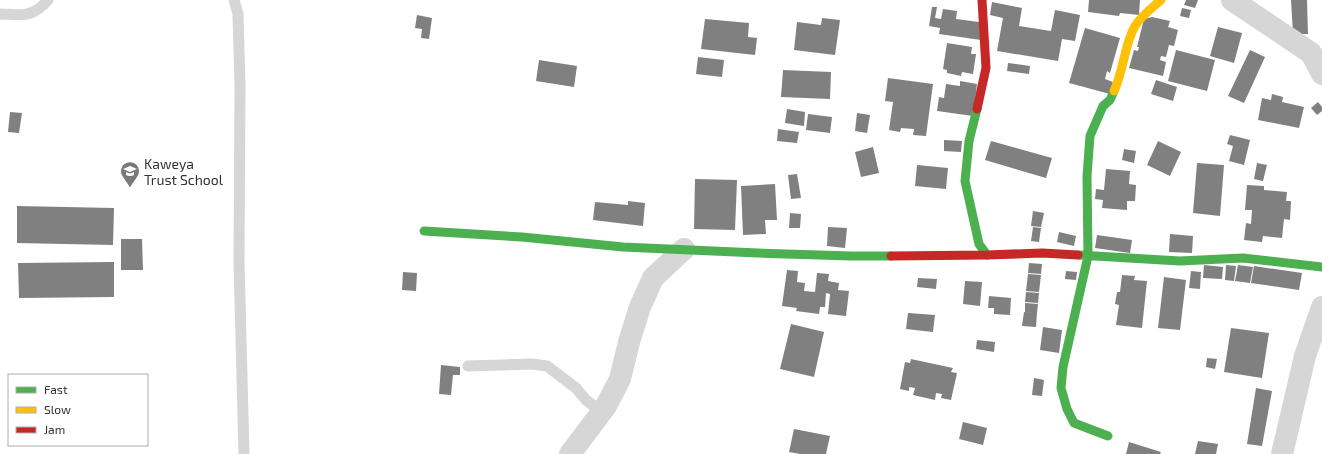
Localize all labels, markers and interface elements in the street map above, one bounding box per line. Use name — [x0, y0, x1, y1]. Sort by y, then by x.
place label: Kaweya Trust School — [144, 155, 224, 188]
school or university icon: Kaweya Trust School — [119, 160, 141, 188]
legend — [8, 374, 148, 446]
text: Fast — [44, 382, 68, 396]
text: Slow — [44, 402, 71, 416]
text: Jam — [44, 422, 65, 436]

